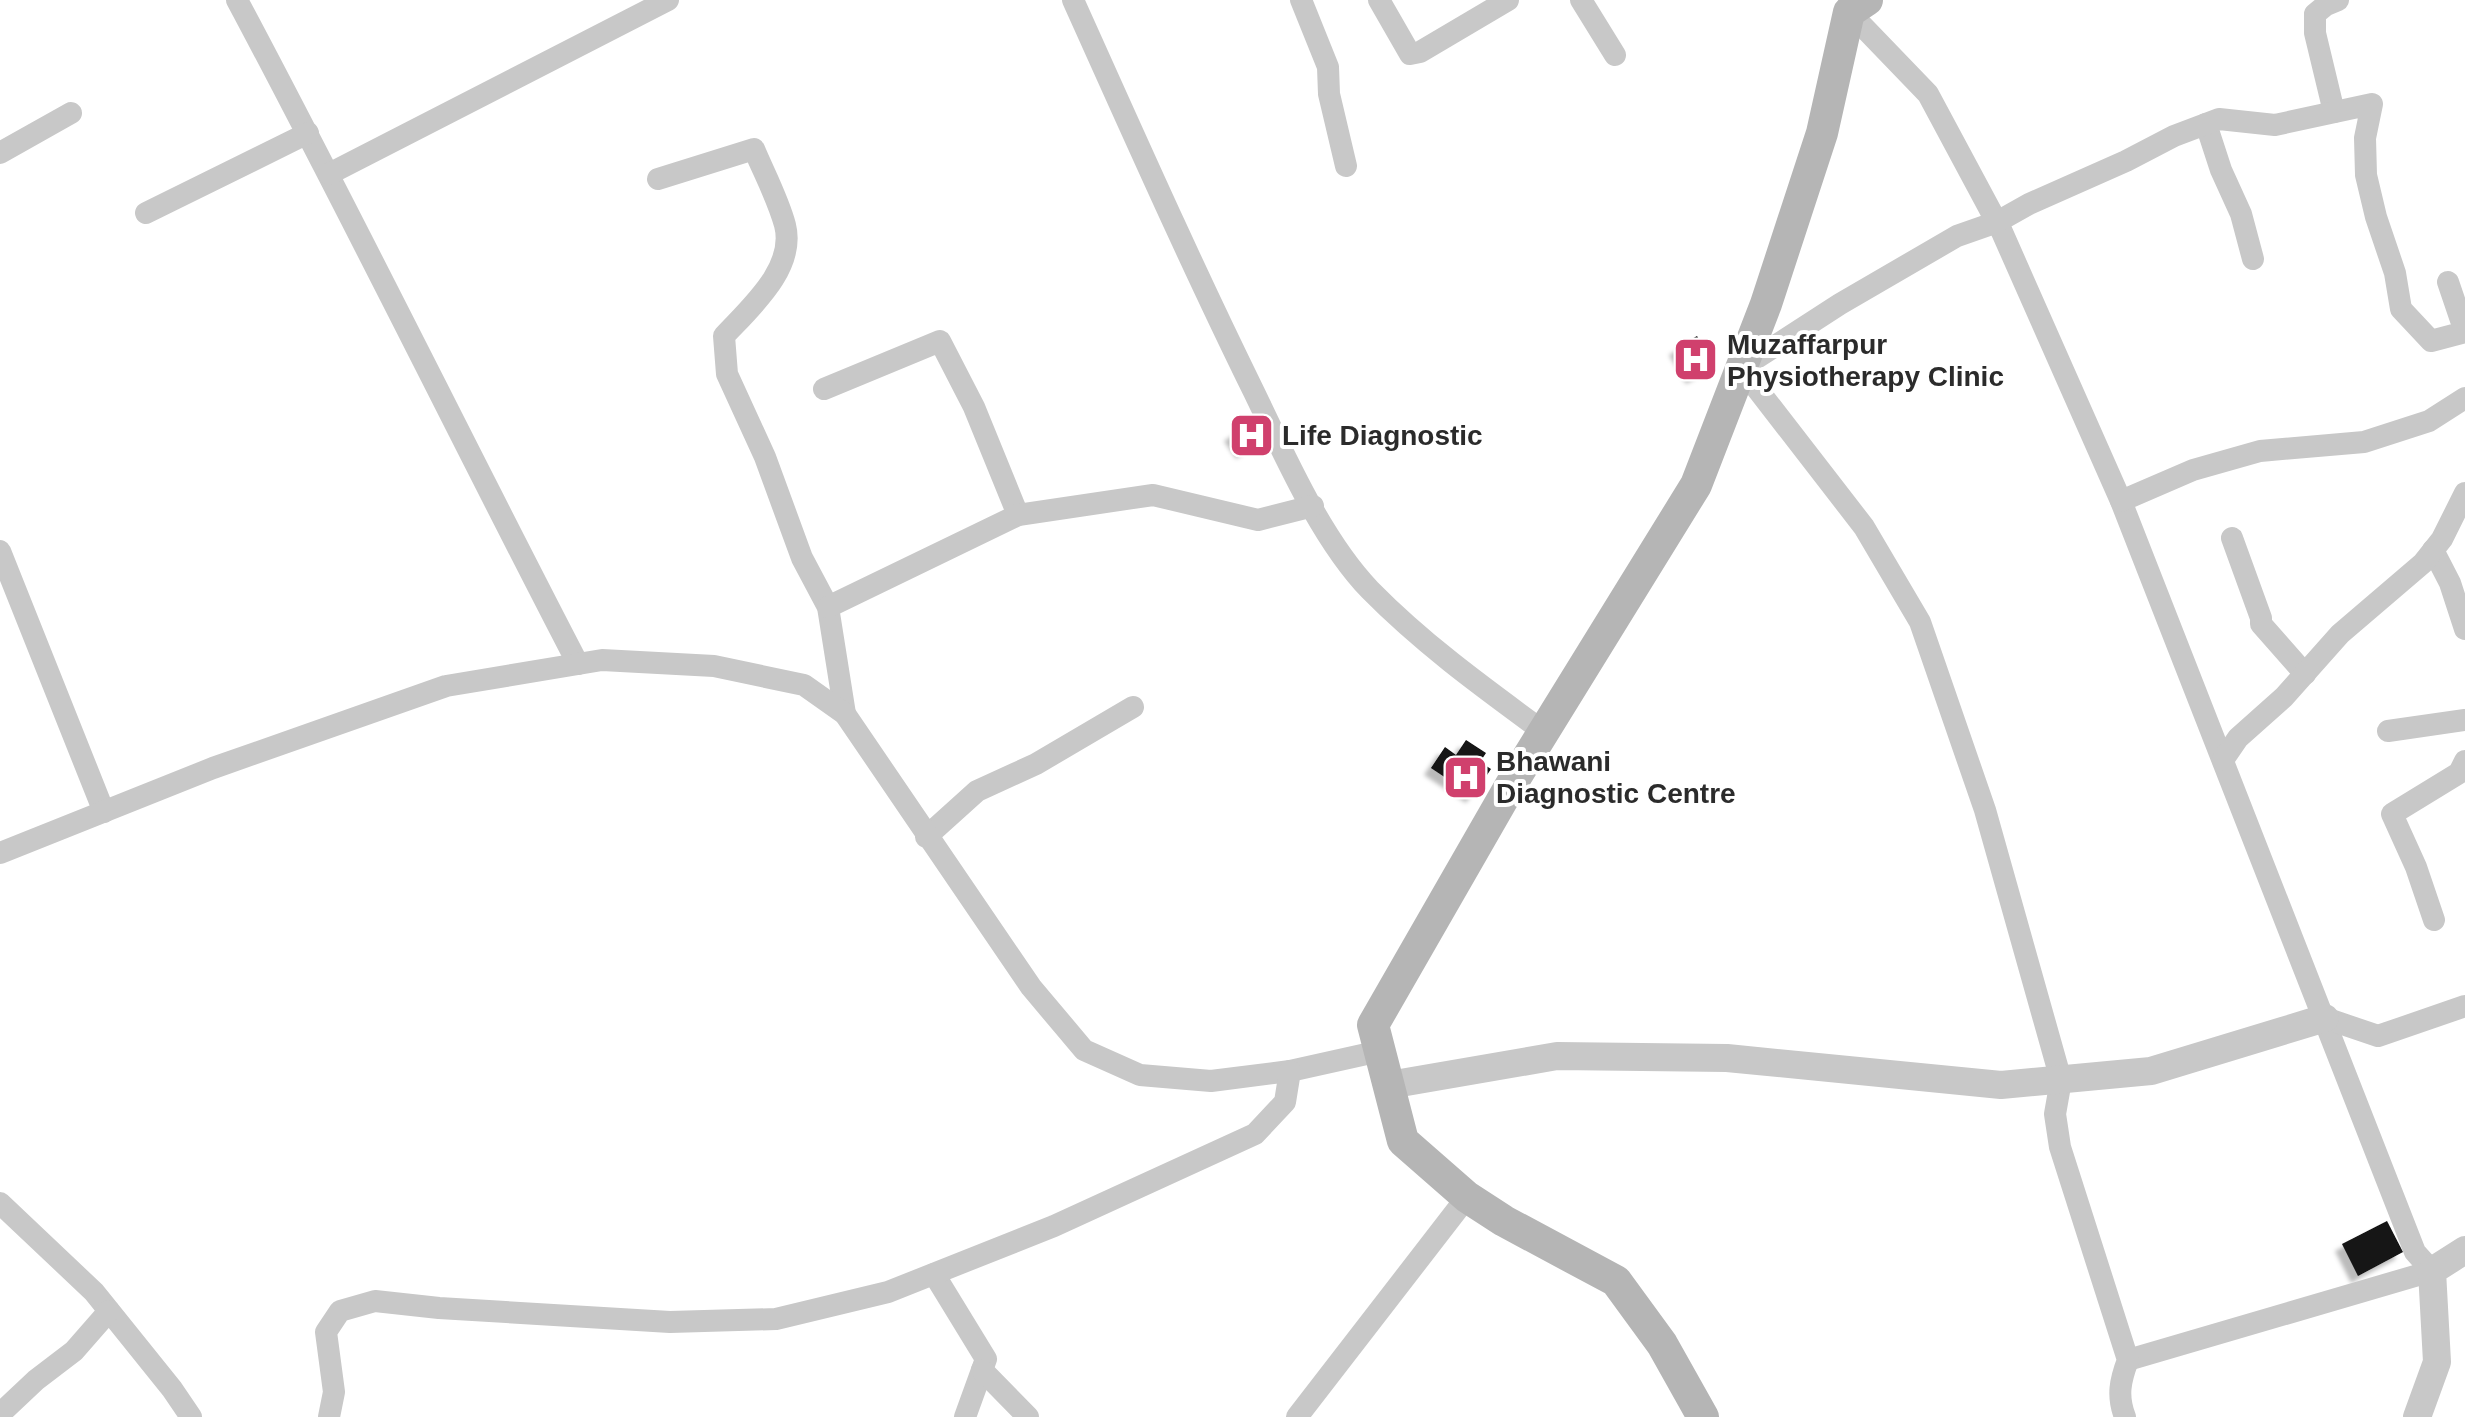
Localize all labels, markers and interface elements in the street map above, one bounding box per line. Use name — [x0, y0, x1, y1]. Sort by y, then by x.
place label: Muzaffarpur Physiotherapy Clinic — [1727, 329, 2004, 392]
hospital icon: Muzaffarpur Physiotherapy Clinic — [1672, 336, 1720, 384]
hospital icon: Life Diagnostic — [1227, 411, 1275, 459]
place label: Life Diagnostic — [1282, 420, 1483, 451]
place label: Bhawani Diagnostic Centre — [1496, 746, 1736, 809]
hospital icon: Bhawani Diagnostic Centre — [1441, 753, 1489, 801]

